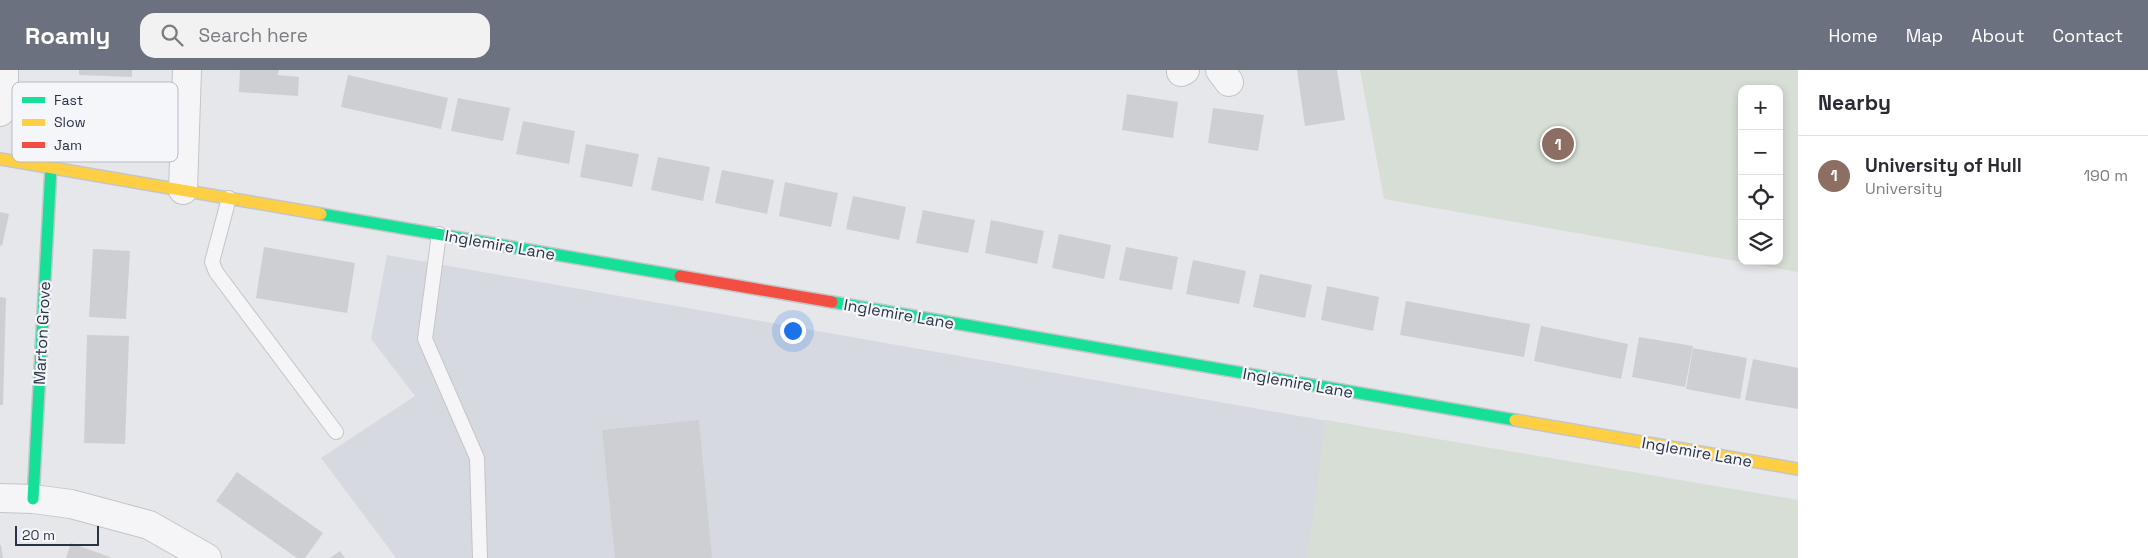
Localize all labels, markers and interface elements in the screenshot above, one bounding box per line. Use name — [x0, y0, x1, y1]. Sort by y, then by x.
search box — [140, 13, 490, 58]
text: Roamly — [25, 20, 110, 51]
icon: search — [158, 21, 186, 49]
text: Search here — [198, 23, 308, 48]
text: Home — [1829, 24, 1878, 47]
text: Map — [1906, 24, 1943, 47]
text: About — [1971, 24, 2025, 47]
text: Contact — [2053, 24, 2123, 47]
legend — [12, 82, 178, 162]
map controls — [1738, 85, 1783, 265]
button: + — [1738, 85, 1783, 130]
text: Nearby — [1818, 89, 1891, 116]
text: Fast — [54, 91, 83, 109]
text: Slow — [54, 113, 86, 131]
pin: 1 — [1542, 125, 1574, 163]
button: − — [1738, 130, 1783, 175]
text: Jam — [54, 136, 82, 154]
text: University of Hull — [1865, 153, 2022, 178]
text: 1 — [1830, 165, 1838, 186]
text: 190 m — [2083, 165, 2128, 186]
button: locate — [1738, 175, 1783, 220]
text: University — [1865, 178, 1943, 199]
button: layers — [1738, 220, 1783, 265]
street label: Inglemire Lane — [443, 225, 557, 265]
street label: Marton Grove — [29, 281, 55, 385]
street label: Inglemire Lane — [842, 294, 956, 334]
your location — [780, 318, 806, 344]
street label: Inglemire Lane — [1241, 363, 1355, 403]
street label: Inglemire Lane — [1640, 432, 1754, 472]
scale bar — [15, 523, 99, 546]
text: 20 m — [22, 526, 55, 544]

